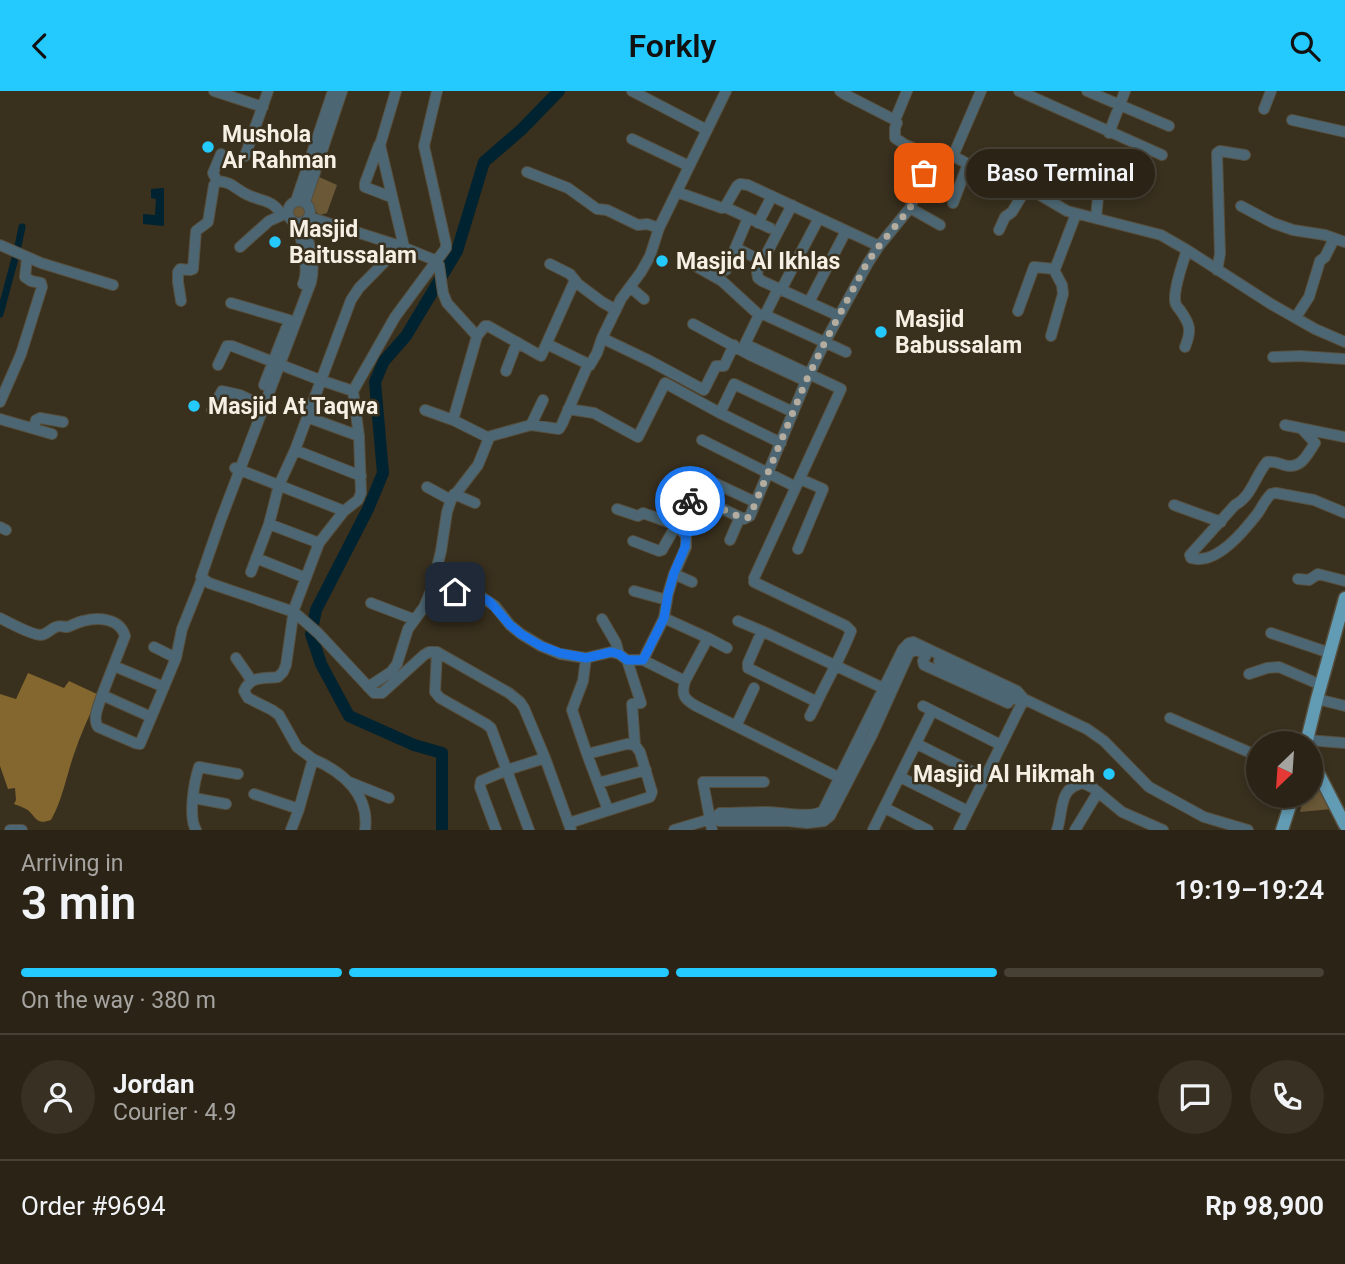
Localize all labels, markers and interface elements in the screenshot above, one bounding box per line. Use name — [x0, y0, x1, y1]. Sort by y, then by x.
icon: back — [21, 27, 59, 65]
text: Forkly — [629, 27, 716, 65]
icon: search — [1286, 27, 1324, 65]
place label: Mushola Ar Rahman — [222, 121, 337, 174]
marker: Mushola Ar Rahman — [200, 139, 216, 155]
pin — [894, 143, 954, 203]
callout: Baso Terminal — [966, 148, 1155, 197]
icon: bag — [905, 154, 943, 192]
text: Baso Terminal — [987, 160, 1134, 187]
place label: Masjid Baitussalam — [289, 216, 417, 269]
marker: Masjid Baitussalam — [267, 234, 283, 250]
place label: Masjid Al Ikhlas — [676, 248, 840, 275]
marker: Masjid Al Ikhlas — [654, 253, 670, 269]
place label: Masjid Babussalam — [895, 306, 1022, 359]
marker: Masjid Babussalam — [873, 324, 889, 340]
place label: Masjid At Taqwa — [208, 393, 378, 420]
marker: Masjid At Taqwa — [186, 398, 202, 414]
courier — [655, 466, 725, 536]
icon: bike — [671, 482, 709, 520]
pin — [425, 562, 485, 622]
icon: home — [436, 573, 474, 611]
north arrow — [1246, 731, 1323, 809]
map controls — [1246, 731, 1323, 808]
place label: Masjid Al Hikmah — [913, 761, 1095, 788]
marker: Masjid Al Hikmah — [1101, 766, 1117, 782]
text: Arriving in — [21, 850, 124, 877]
text: 19:19–19:24 — [1174, 875, 1324, 905]
text: 3 min — [21, 876, 136, 930]
text: On the way · 380 m — [21, 987, 216, 1014]
button: person — [21, 1060, 95, 1134]
button: chat — [1158, 1060, 1232, 1134]
button: phone — [1250, 1060, 1324, 1134]
text: Jordan — [113, 1069, 195, 1099]
text: Courier · 4.9 — [113, 1099, 236, 1126]
text: Order #9694 — [21, 1191, 166, 1221]
text: Rp 98,900 — [1205, 1191, 1324, 1221]

